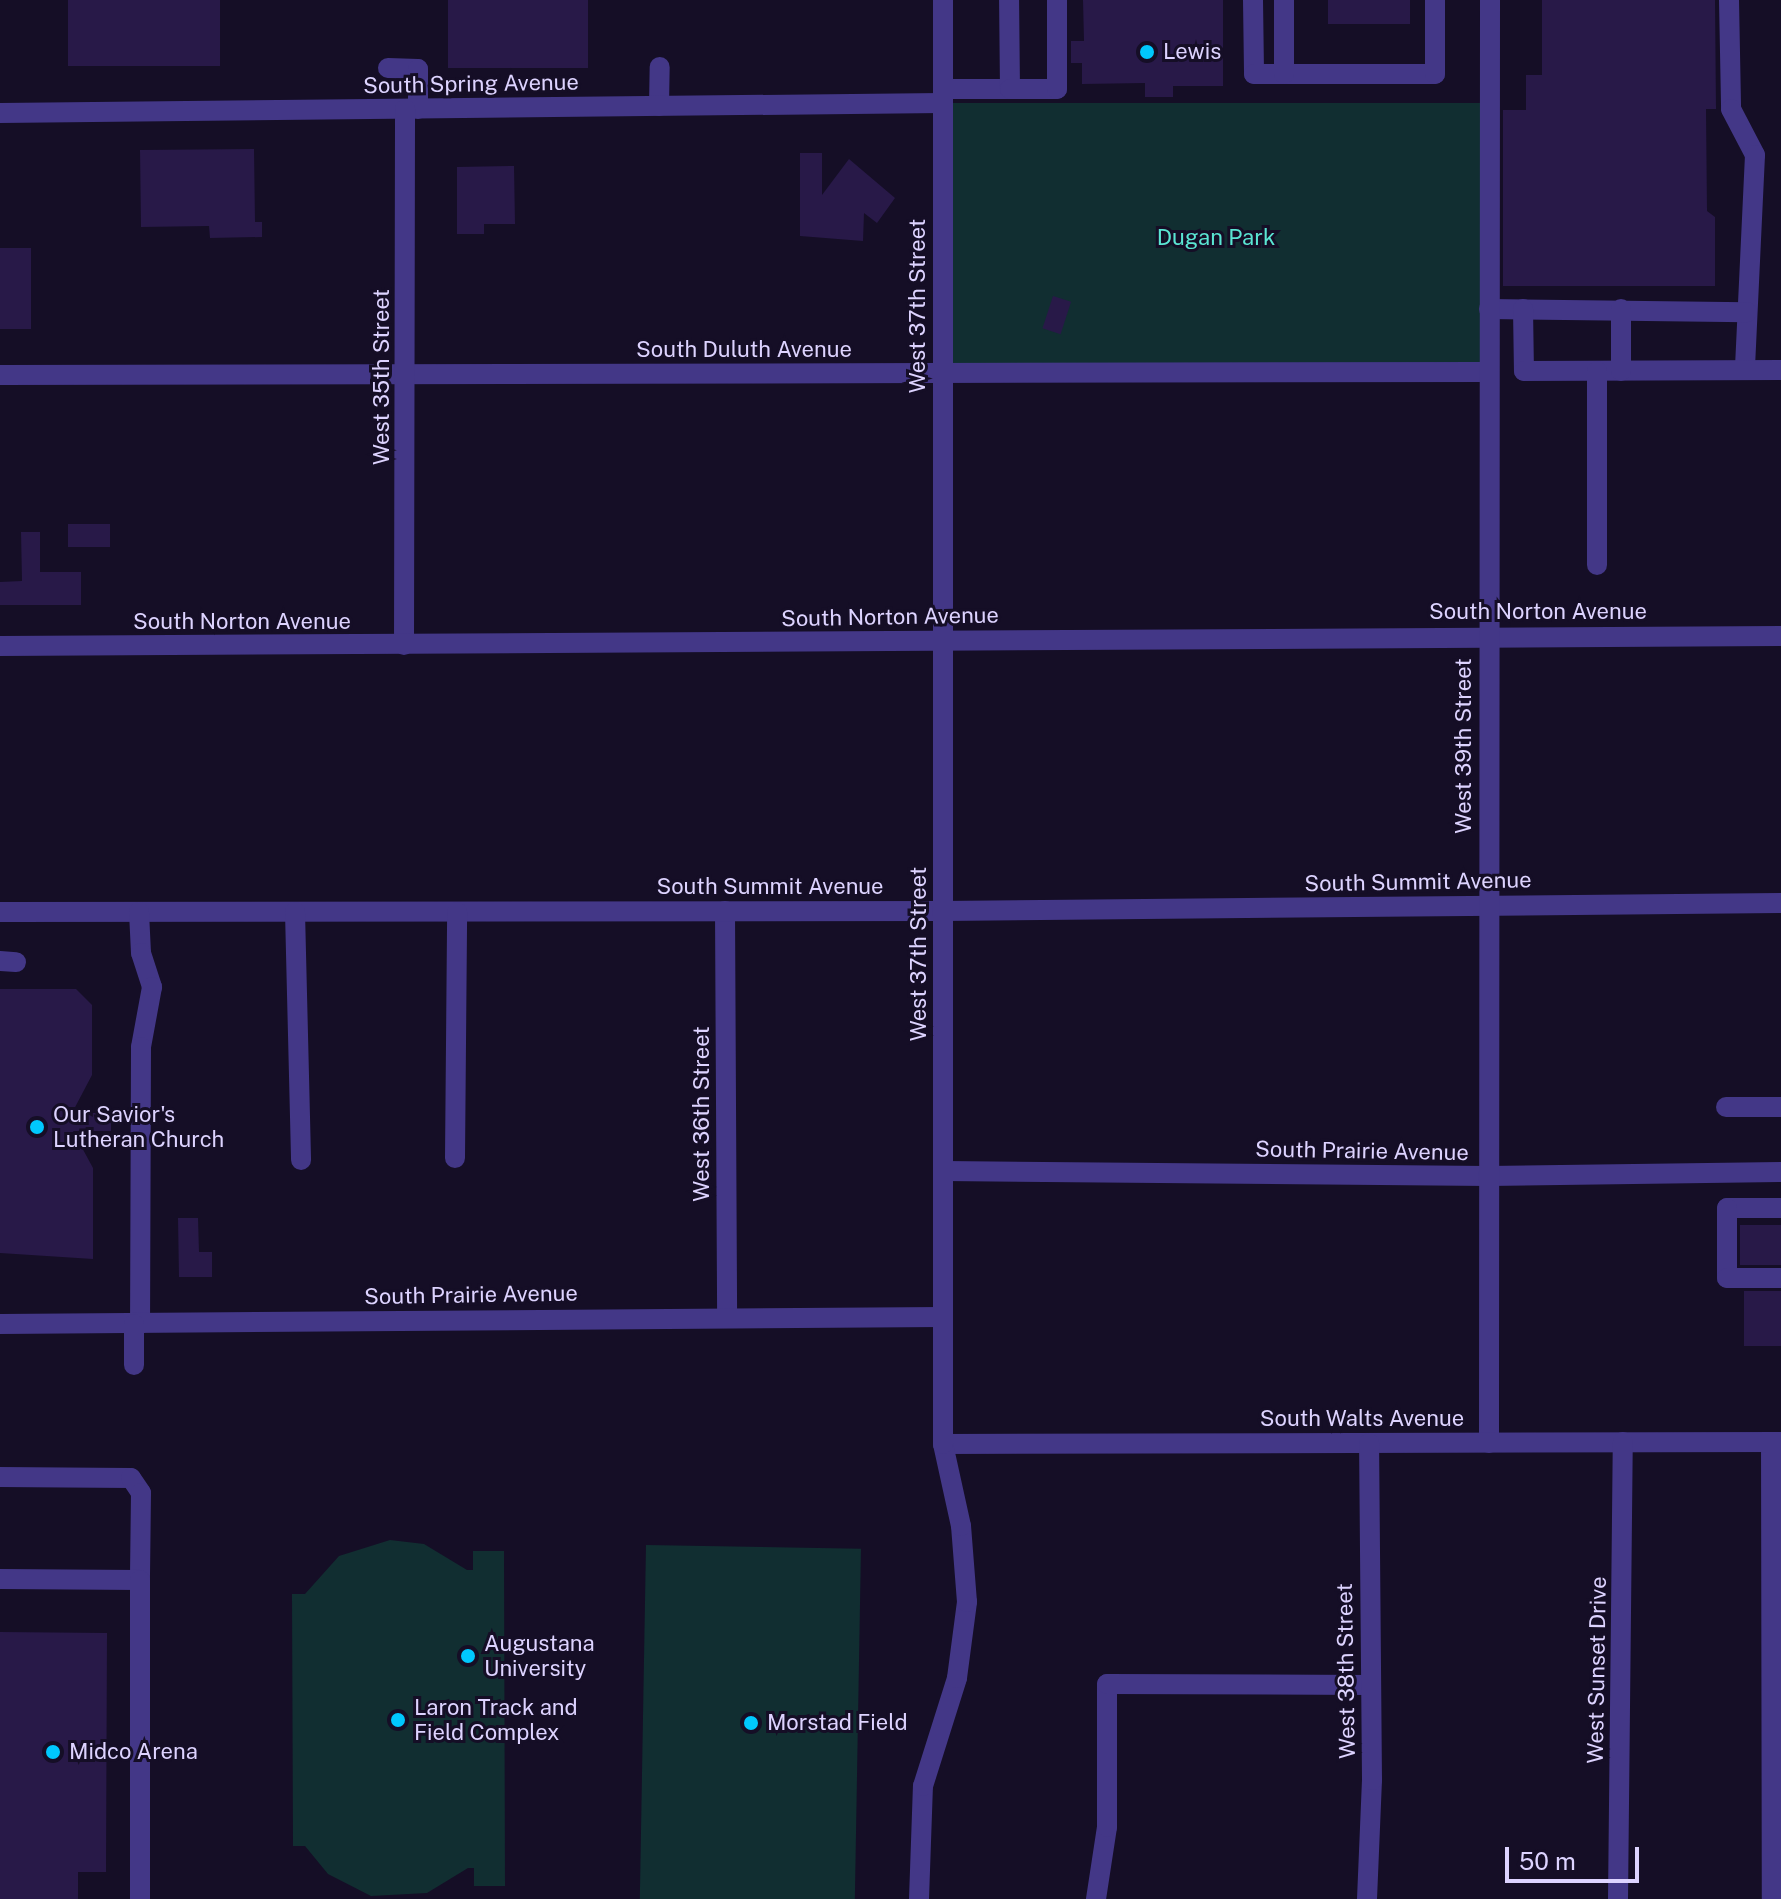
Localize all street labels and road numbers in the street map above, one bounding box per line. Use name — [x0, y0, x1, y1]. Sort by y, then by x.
street label: South Spring Avenue — [363, 69, 579, 99]
street label: West 37th Street — [905, 219, 931, 393]
street label: West 35th Street — [369, 289, 395, 465]
street label: South Duluth Avenue — [636, 337, 852, 363]
street label: South Norton Avenue — [1429, 599, 1647, 625]
street label: South Norton Avenue — [781, 602, 999, 632]
street label: South Norton Avenue — [133, 609, 351, 635]
street label: West 39th Street — [1451, 658, 1477, 834]
street label: West 37th Street — [906, 867, 932, 1041]
street label: South Summit Avenue — [1304, 867, 1532, 897]
street label: South Summit Avenue — [656, 874, 884, 900]
street label: West 36th Street — [689, 1026, 715, 1202]
street label: South Prairie Avenue — [1255, 1136, 1469, 1166]
street label: South Prairie Avenue — [364, 1280, 578, 1310]
street label: South Walts Avenue — [1259, 1406, 1465, 1432]
street label: West Sunset Drive — [1582, 1576, 1612, 1764]
street label: West 38th Street — [1331, 1583, 1361, 1759]

